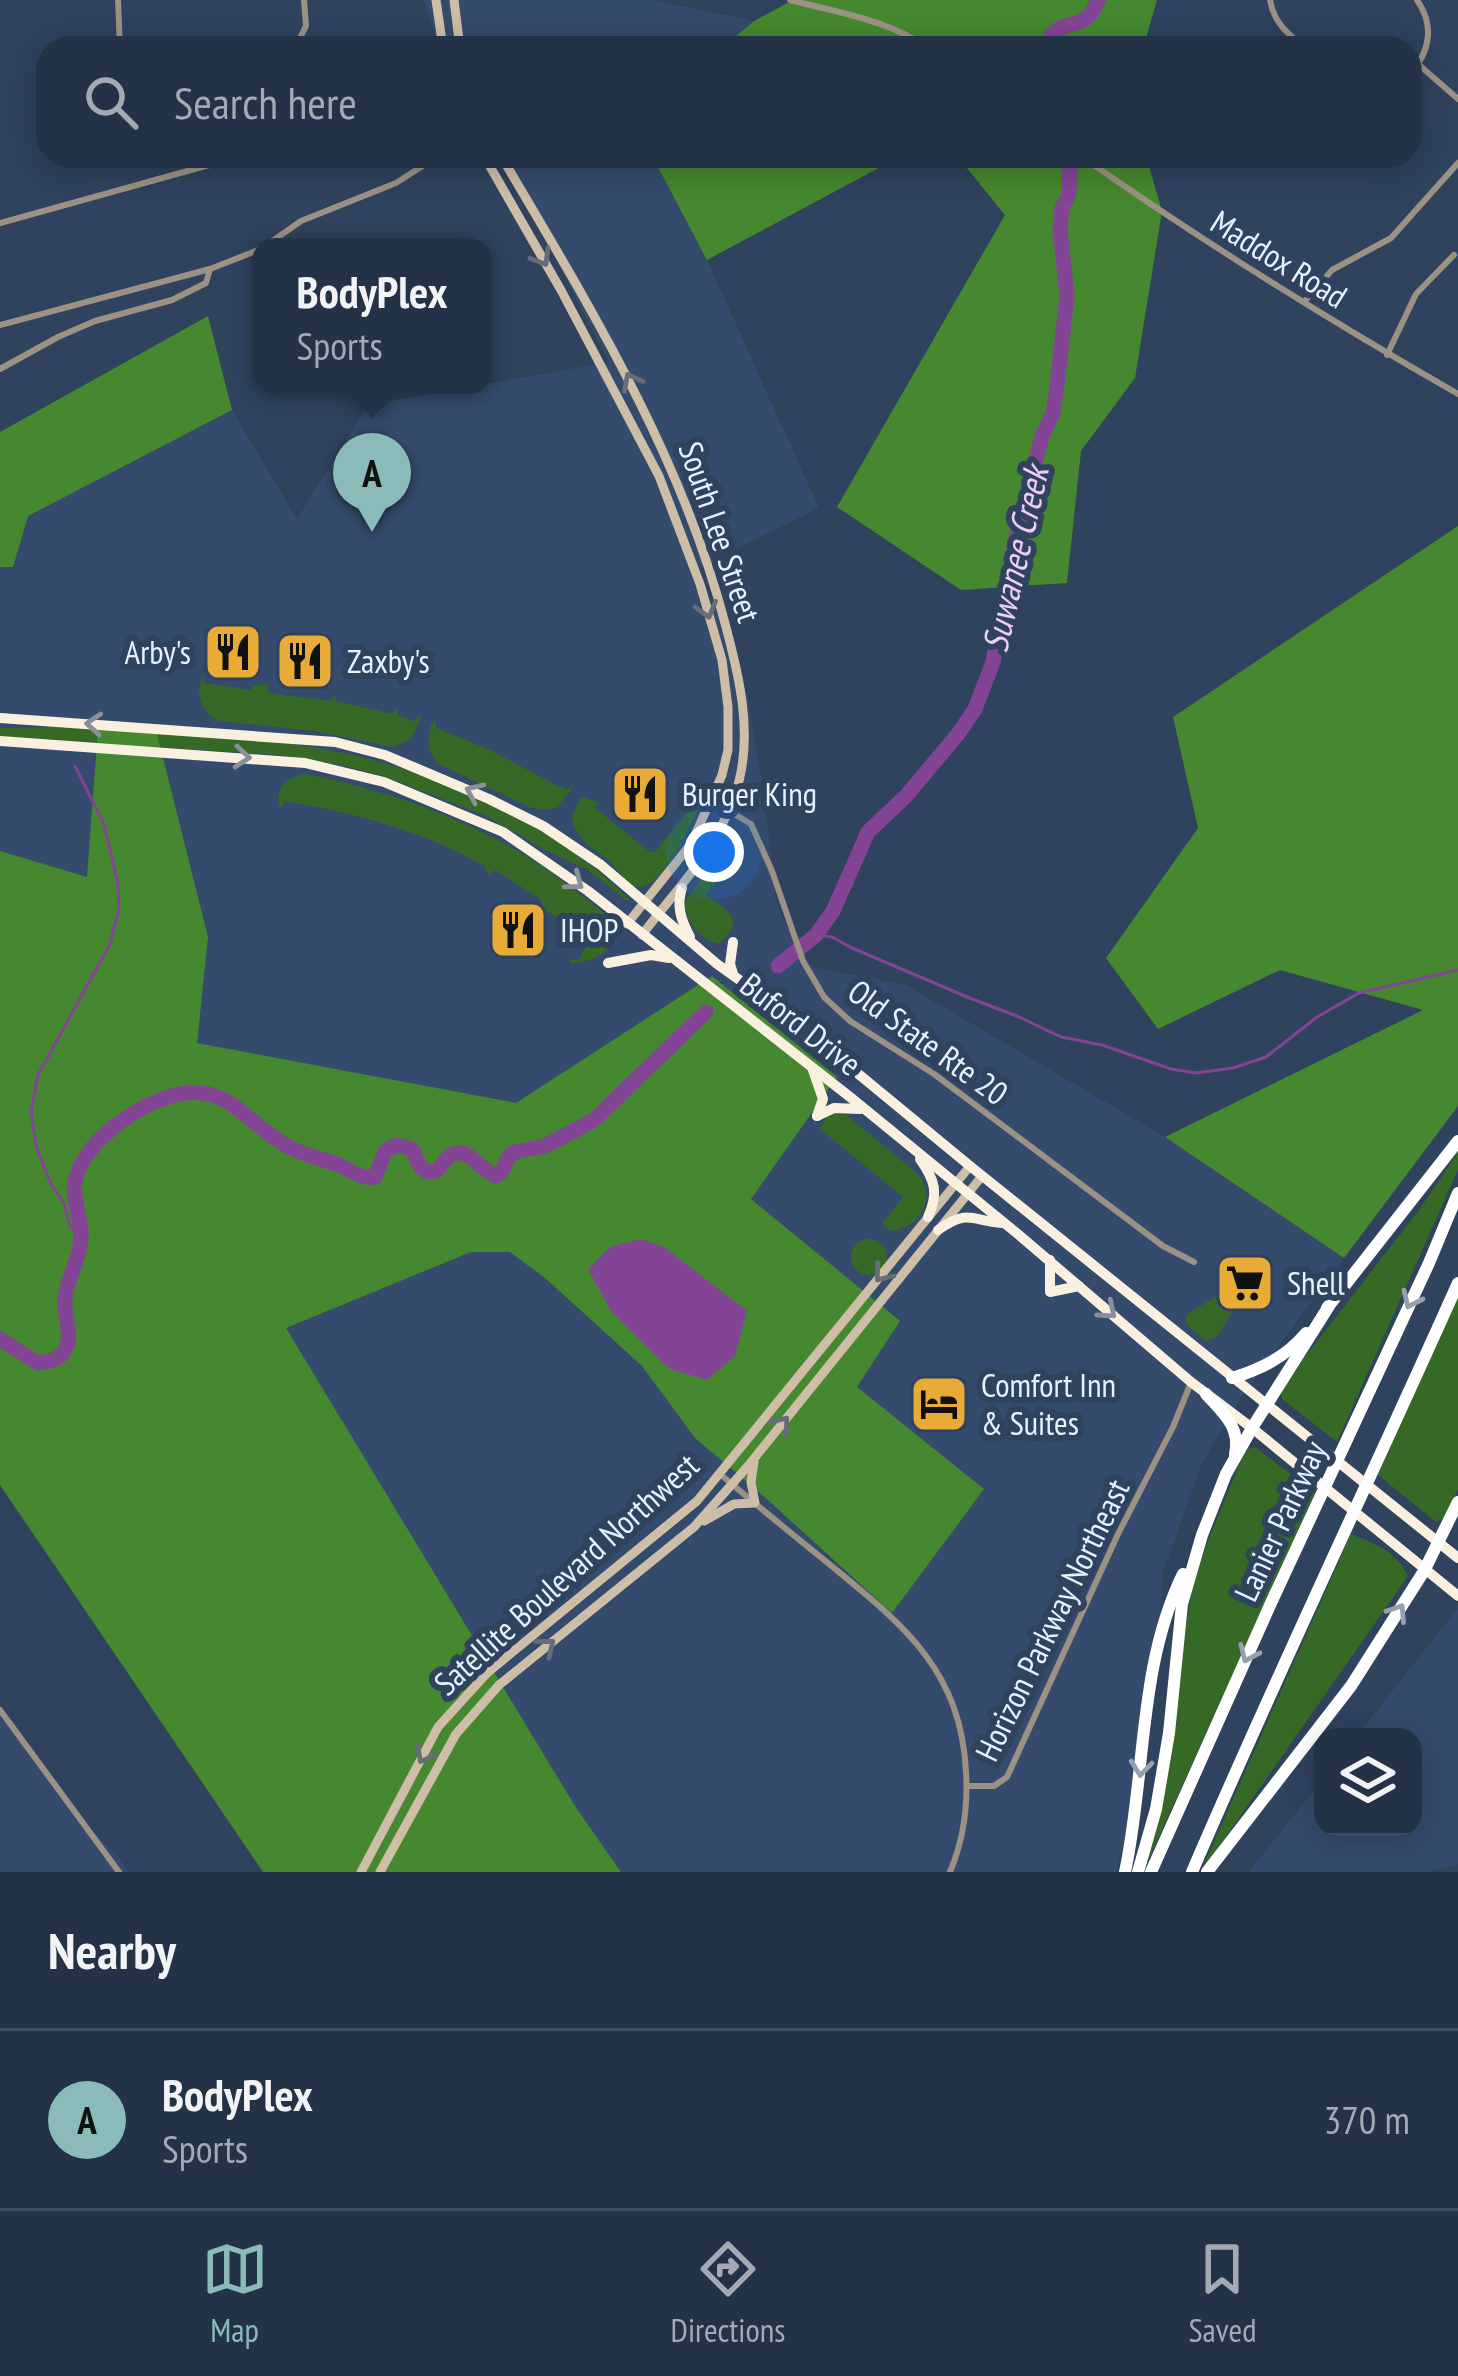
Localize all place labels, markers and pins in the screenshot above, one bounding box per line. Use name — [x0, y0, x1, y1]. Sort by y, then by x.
pin: A — [333, 433, 411, 532]
restaurant icon: Arby's — [202, 621, 264, 683]
place label: Arby's — [125, 630, 191, 673]
restaurant icon: Zaxby's — [274, 630, 336, 692]
place label: Zaxby's — [347, 639, 430, 682]
restaurant icon: Burger King — [609, 763, 671, 825]
place label: Burger King — [682, 772, 817, 815]
restaurant icon: IHOP — [487, 899, 549, 961]
place label: IHOP — [560, 908, 618, 951]
supermarket icon: Shell — [1214, 1252, 1276, 1314]
place label: Shell — [1287, 1261, 1345, 1304]
place label: Comfort Inn & Suites — [981, 1363, 1116, 1444]
hotel icon: Comfort Inn & Suites — [908, 1373, 970, 1435]

